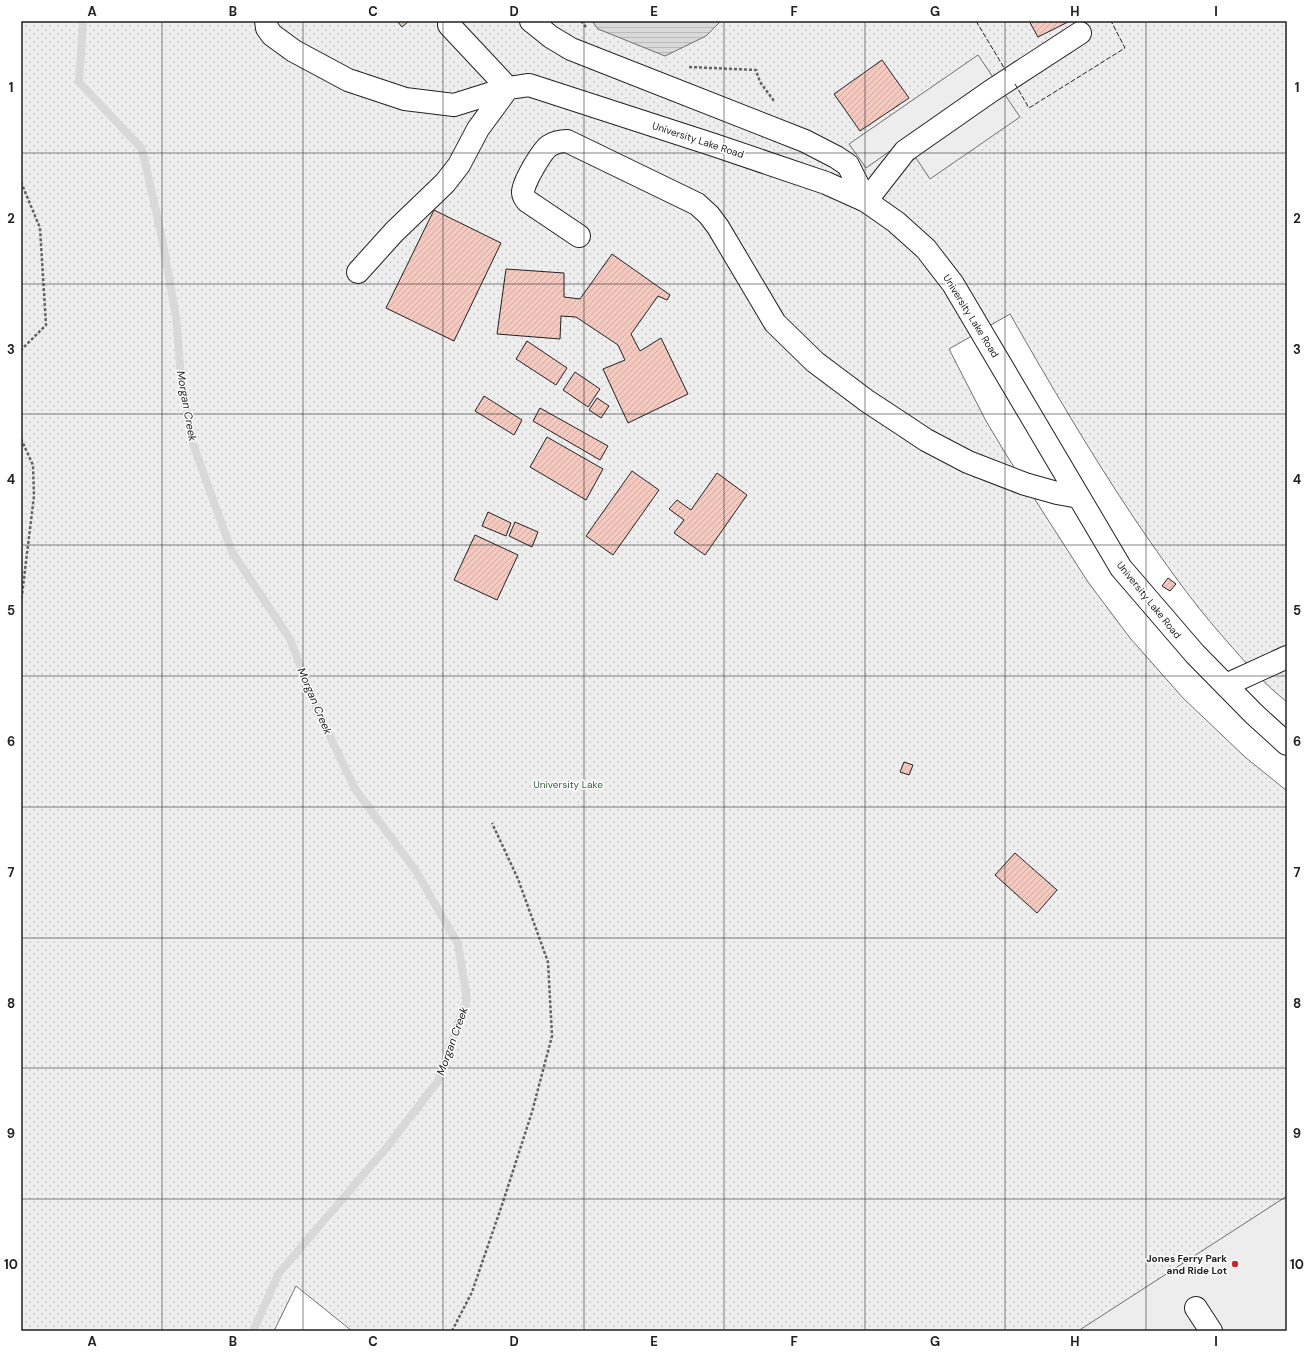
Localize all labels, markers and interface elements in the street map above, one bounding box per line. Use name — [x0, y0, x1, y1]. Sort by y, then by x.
text: A — [87, 3, 97, 20]
text: B — [229, 3, 237, 20]
text: C — [368, 3, 378, 20]
text: D — [509, 3, 519, 20]
text: E — [650, 3, 658, 20]
text: F — [790, 3, 798, 20]
text: G — [930, 3, 940, 20]
text: H — [1070, 3, 1080, 20]
text: I — [1214, 3, 1218, 20]
text: 1 — [9, 79, 13, 96]
text: 1 — [1295, 79, 1299, 96]
street label: University Lake Road — [650, 119, 746, 161]
text: 2 — [7, 210, 15, 227]
text: 2 — [1293, 210, 1301, 227]
street label: University Lake Road — [940, 272, 1002, 360]
text: 3 — [7, 341, 15, 358]
text: 3 — [1293, 341, 1301, 358]
water label: Morgan Creek — [174, 370, 200, 443]
text: 4 — [7, 471, 15, 488]
text: 4 — [1293, 471, 1301, 488]
street label: University Lake Road — [1114, 559, 1184, 641]
text: 5 — [7, 602, 15, 619]
text: 5 — [1293, 602, 1301, 619]
water label: Morgan Creek — [295, 665, 336, 737]
text: 6 — [7, 733, 15, 750]
text: 6 — [1293, 733, 1301, 750]
park label: University Lake — [533, 778, 603, 791]
text: 7 — [8, 864, 15, 881]
text: 7 — [1294, 864, 1301, 881]
text: 8 — [7, 995, 15, 1012]
text: 8 — [1293, 995, 1301, 1012]
water label: Morgan Creek — [433, 1005, 471, 1077]
text: 9 — [7, 1125, 15, 1142]
text: 9 — [1293, 1125, 1301, 1142]
place label: Jones Ferry Park and Ride Lot — [1146, 1252, 1227, 1277]
text: 10 — [4, 1256, 18, 1273]
text: 10 — [1290, 1256, 1304, 1273]
marker: Jones Ferry Park and Ride Lot — [1230, 1259, 1240, 1269]
text: A — [87, 1333, 97, 1350]
text: B — [229, 1333, 237, 1350]
text: C — [368, 1333, 378, 1350]
text: D — [509, 1333, 519, 1350]
text: E — [650, 1333, 658, 1350]
text: F — [790, 1333, 798, 1350]
text: G — [930, 1333, 940, 1350]
text: H — [1070, 1333, 1080, 1350]
text: I — [1214, 1333, 1218, 1350]

